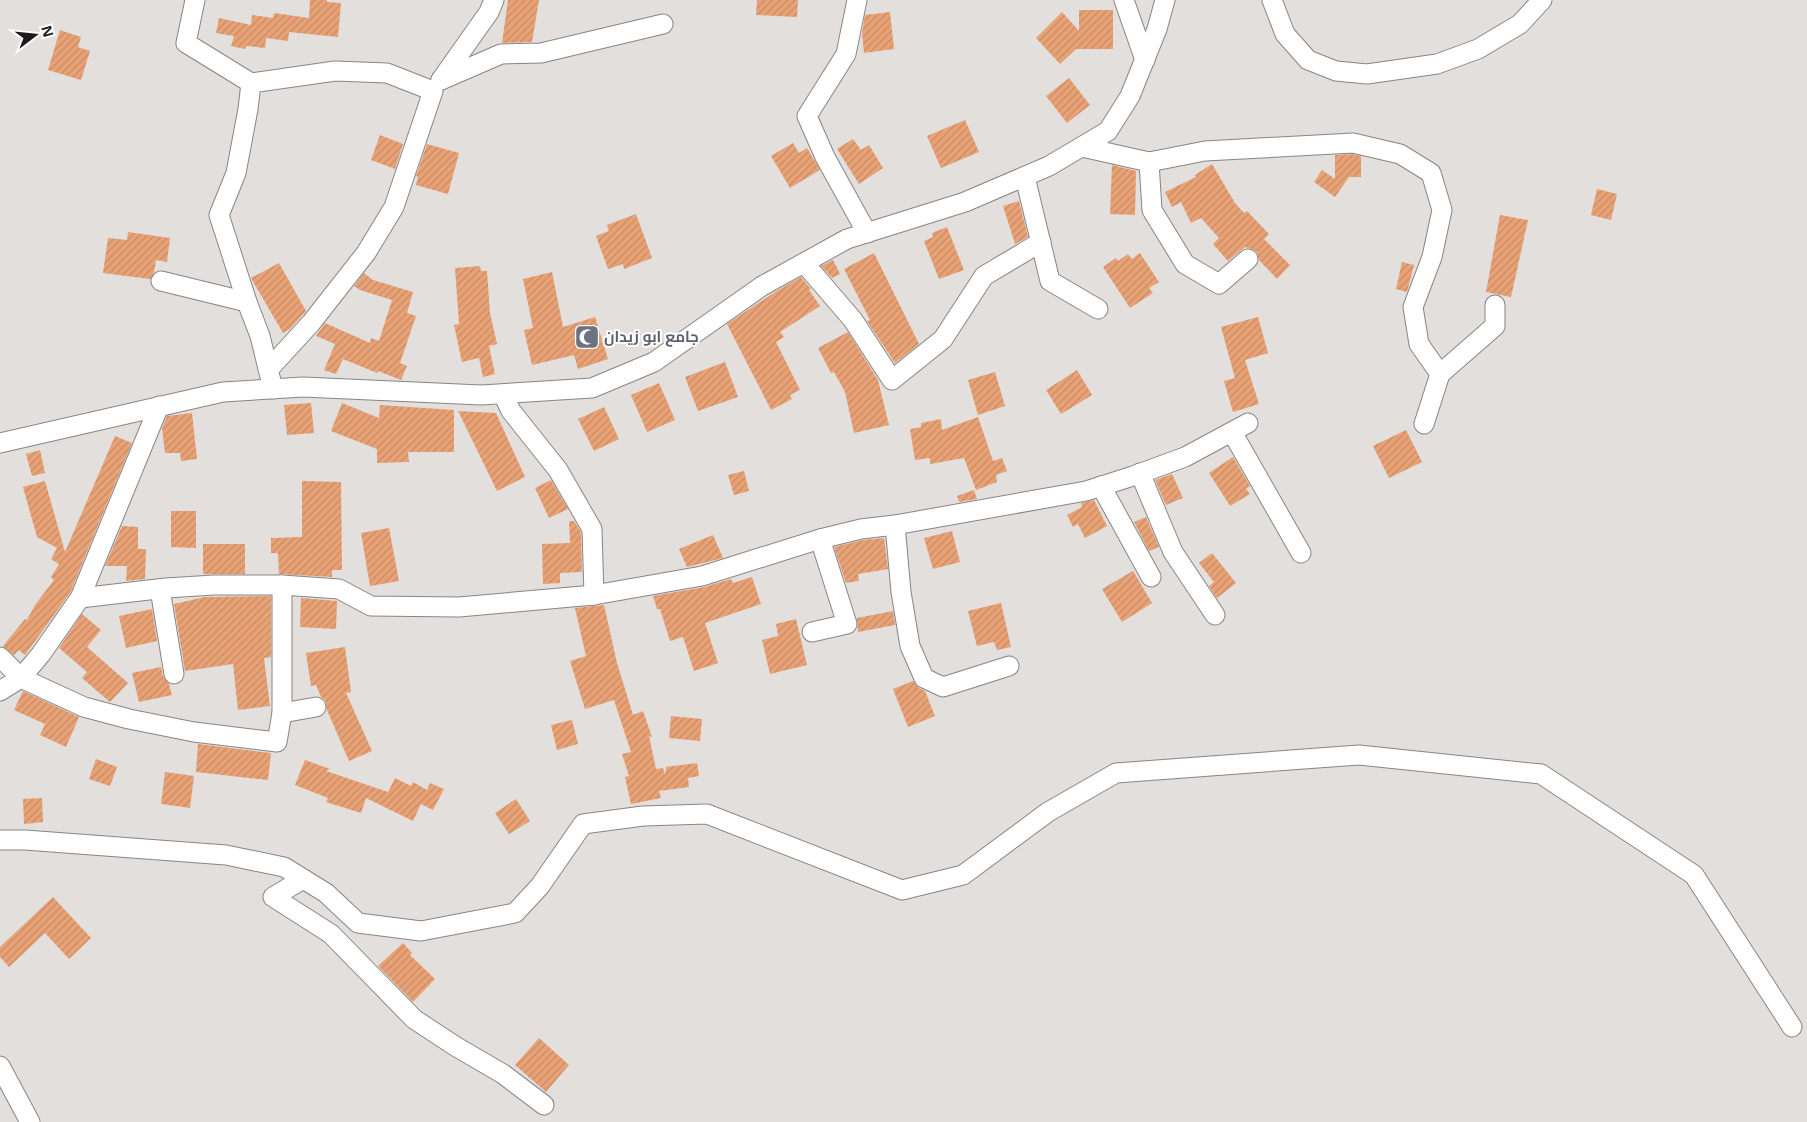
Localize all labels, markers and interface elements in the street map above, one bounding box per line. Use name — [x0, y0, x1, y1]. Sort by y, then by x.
north arrow — [10, 10, 60, 60]
text: N — [37, 23, 59, 39]
mosque icon: جامع ابو زيدان — [574, 324, 600, 350]
place label: جامع ابو زيدان — [604, 326, 699, 347]

